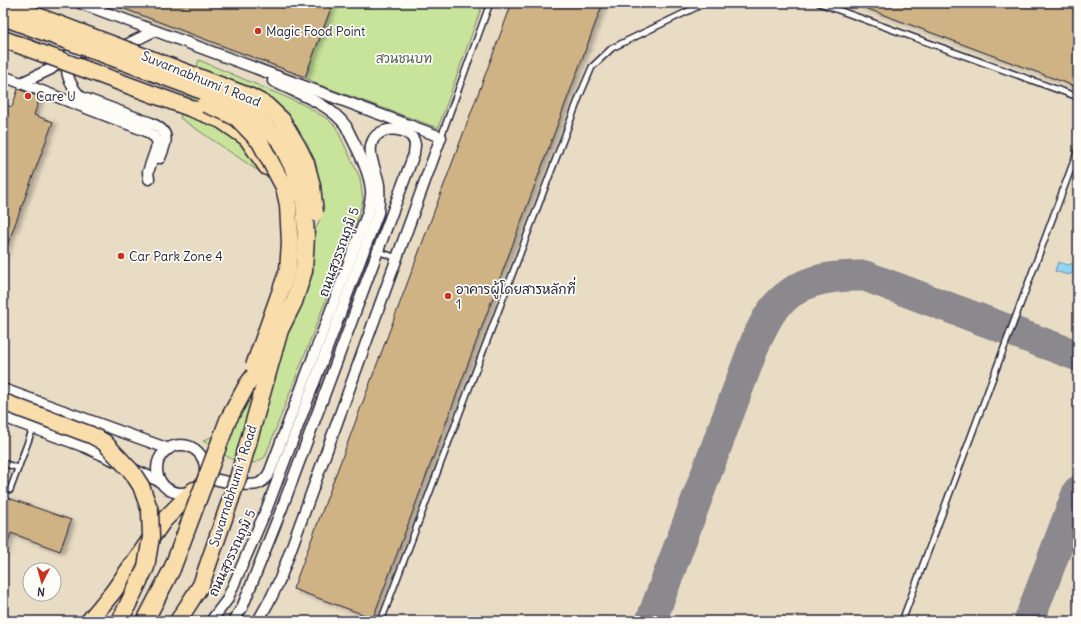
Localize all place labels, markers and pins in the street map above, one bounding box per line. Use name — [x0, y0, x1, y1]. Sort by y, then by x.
place label: Magic Food Point — [266, 23, 366, 40]
marker: Magic Food Point — [253, 26, 263, 36]
place label: Care U — [36, 88, 76, 105]
marker: Care U — [23, 91, 33, 101]
place label: Car Park Zone 4 — [129, 248, 223, 265]
marker: Car Park Zone 4 — [116, 251, 126, 261]
place label: อาคารผู้โดยสารหลักที่ 1 — [456, 276, 576, 313]
marker: อาคารผู้โดยสารหลักที่ 1 — [443, 291, 453, 301]

